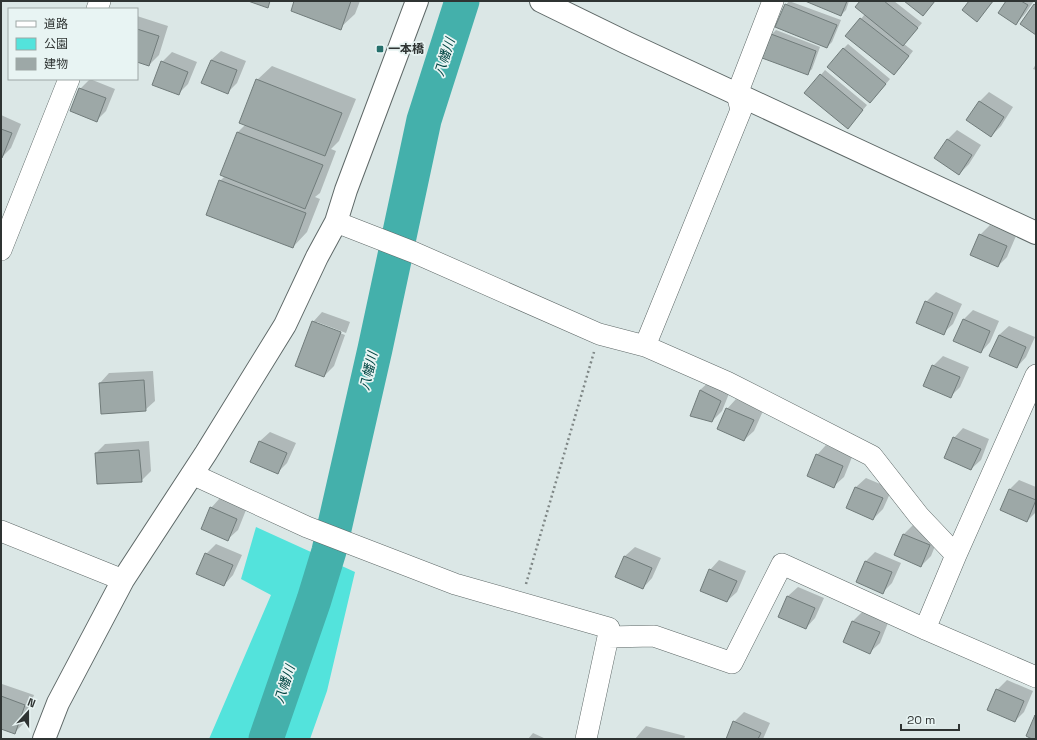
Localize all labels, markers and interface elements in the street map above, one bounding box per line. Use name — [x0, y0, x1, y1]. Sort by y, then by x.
legend — [8, 8, 138, 80]
text: 道路 — [44, 16, 68, 32]
water label: 八幡川 — [430, 34, 459, 78]
text: 公園 — [44, 36, 68, 52]
place label: 一本橋 — [388, 41, 425, 57]
marker: 一本橋 — [375, 44, 385, 54]
text: 建物 — [44, 56, 68, 72]
water label: 八幡川 — [356, 348, 382, 392]
water label: 八幡川 — [270, 661, 299, 705]
north arrow — [8, 692, 48, 732]
text: N — [26, 695, 38, 711]
scale bar — [901, 706, 959, 732]
text: 20 m — [907, 712, 935, 728]

